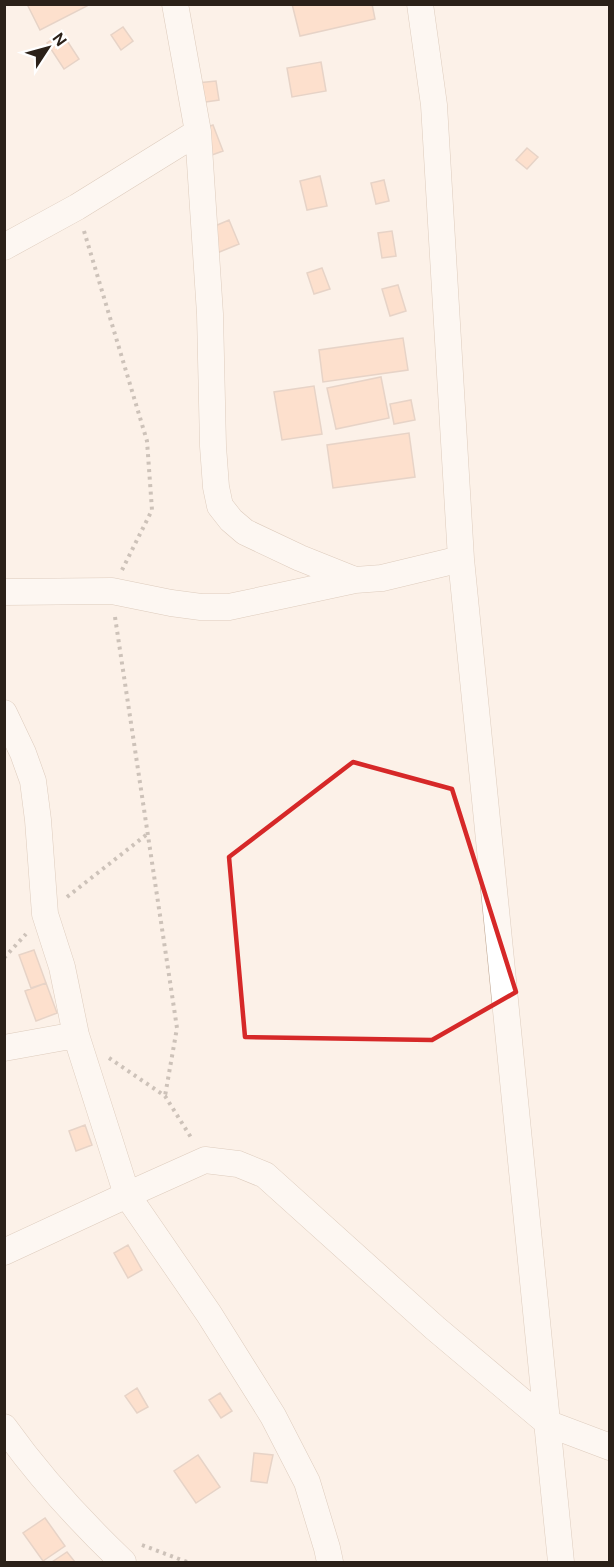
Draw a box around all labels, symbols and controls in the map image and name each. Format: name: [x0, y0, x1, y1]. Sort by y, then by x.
north arrow: [18, 18, 78, 78]
text: N: [48, 29, 72, 50]

